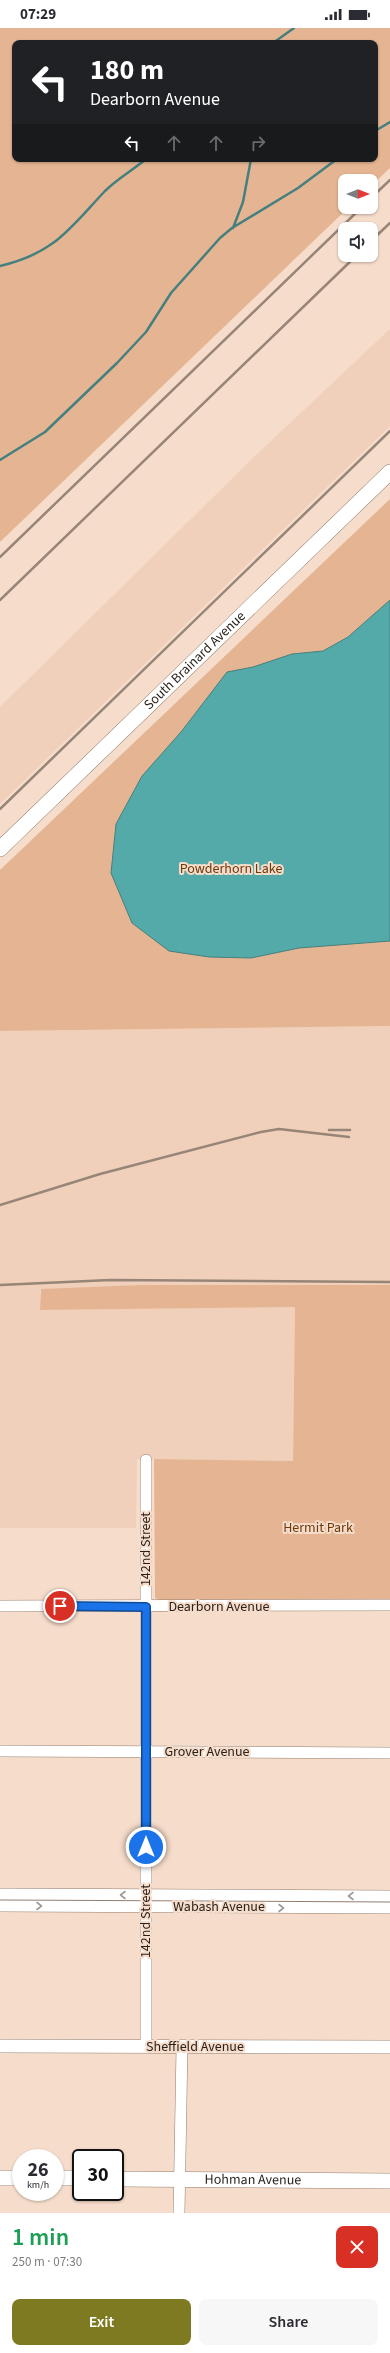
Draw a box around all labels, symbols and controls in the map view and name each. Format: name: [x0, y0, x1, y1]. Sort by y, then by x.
text: 07:29: [20, 4, 56, 25]
text: 180 m: [90, 50, 164, 90]
icon: left: [24, 56, 76, 108]
text: Dearborn Avenue: [90, 87, 220, 112]
icon: left: [121, 132, 143, 154]
icon: ahead: [163, 132, 185, 154]
icon: ahead: [205, 132, 227, 154]
icon: right: [247, 132, 269, 154]
north arrow: [338, 174, 378, 214]
map controls: [338, 174, 378, 262]
button: sound: [338, 222, 378, 262]
street label: South Brainard Avenue: [140, 607, 250, 715]
park label: Powderhorn Lake: [180, 859, 282, 879]
street label: 142nd Street: [136, 1512, 156, 1586]
park label: Hermit Park: [283, 1518, 353, 1538]
pin: [43, 1589, 77, 1623]
icon: arrive: [49, 1595, 71, 1617]
street label: Dearborn Avenue: [168, 1597, 270, 1617]
street label: Grover Avenue: [164, 1742, 250, 1762]
position arrow: [125, 1826, 167, 1868]
street label: 142nd Street: [136, 1884, 156, 1958]
one-way arrow: [120, 1891, 126, 1899]
one-way arrow: [348, 1892, 354, 1900]
street label: Wabash Avenue: [173, 1897, 265, 1917]
one-way arrow: [36, 1902, 42, 1910]
one-way arrow: [278, 1903, 284, 1912]
street label: Sheffield Avenue: [146, 2037, 244, 2057]
speed limit sign: 30: [72, 2149, 124, 2201]
text: 26: [27, 2156, 49, 2184]
street label: Hohman Avenue: [205, 2170, 301, 2190]
text: km/h: [27, 2178, 49, 2192]
text: 1 min: [12, 2220, 69, 2255]
button: close: [336, 2226, 378, 2268]
text: 250 m · 07:30: [12, 2253, 82, 2271]
button: Exit: [12, 2299, 191, 2345]
button: Share: [199, 2299, 378, 2345]

